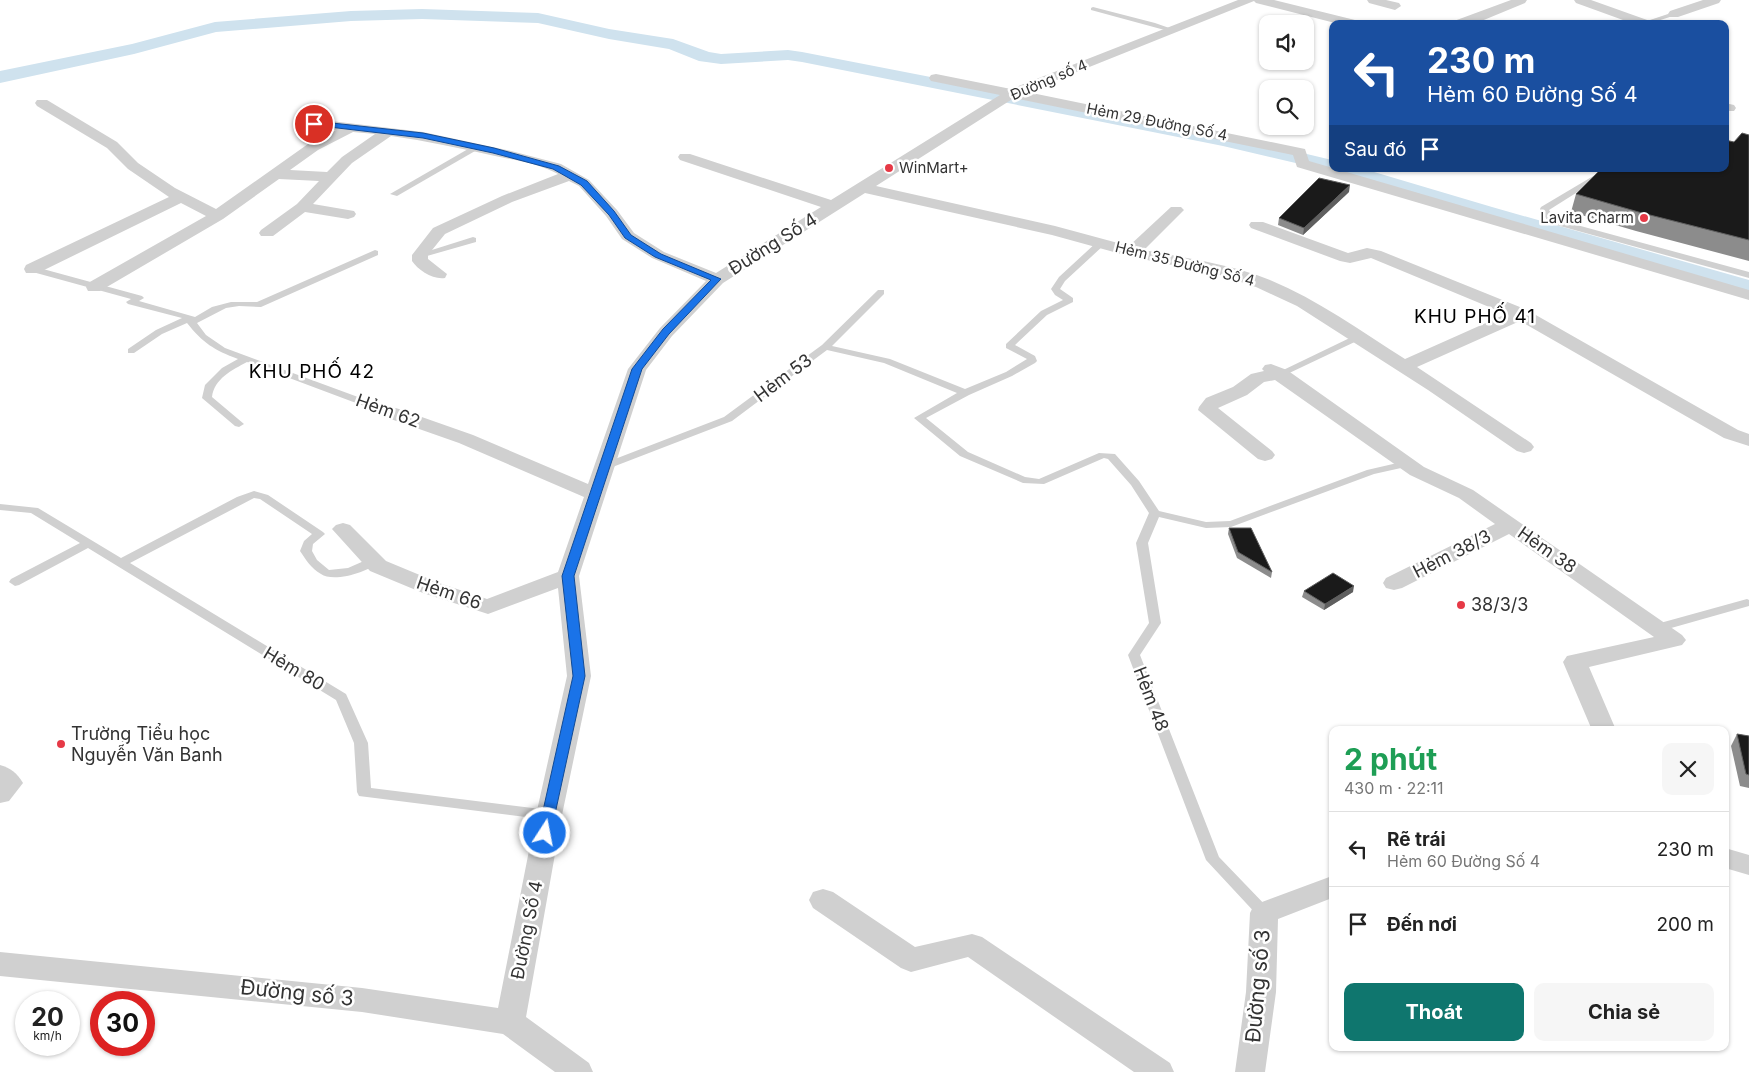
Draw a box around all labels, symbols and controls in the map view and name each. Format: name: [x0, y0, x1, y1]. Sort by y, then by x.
map controls: [1259, 15, 1314, 135]
button: sound: [1259, 15, 1314, 70]
text: 230 m: [1427, 39, 1535, 81]
icon: left: [1344, 40, 1409, 105]
street label: Đường số 4: [1008, 55, 1090, 104]
button: search: [1259, 80, 1314, 135]
text: Hẻm 60 Đường Số 4: [1427, 81, 1638, 107]
street label: Hẻm 29 Đường Số 4: [1085, 99, 1229, 145]
pin: [293, 103, 335, 145]
icon: arrive: [300, 110, 328, 138]
icon: arrive: [1416, 135, 1444, 163]
text: Sau đó: [1344, 138, 1406, 161]
place label: WinMart+: [899, 158, 969, 177]
marker: WinMart+: [883, 162, 895, 174]
street label: Đường Số 4: [725, 208, 821, 279]
place label: Lavita Charm: [1540, 208, 1634, 227]
marker: Lavita Charm: [1638, 212, 1650, 224]
street label: Hẻm 35 Đường Số 4: [1113, 237, 1257, 290]
district label: KHU PHỐ 41: [1414, 302, 1536, 328]
street label: Hẻm 53: [750, 349, 816, 406]
district label: KHU PHỐ 42: [249, 357, 375, 383]
street label: Hẻm 62: [353, 389, 423, 432]
street label: Hẻm 38: [1514, 522, 1581, 577]
street label: Hẻm 38/3: [1409, 525, 1494, 582]
street label: Hẻm 66: [414, 572, 484, 613]
place label: 38/3/3: [1471, 594, 1528, 615]
marker: 38/3/3: [1455, 599, 1467, 611]
street label: Hẻm 80: [260, 642, 328, 695]
street label: Hẻm 48: [1130, 664, 1173, 734]
place label: Trường Tiểu học Nguyễn Văn Banh: [71, 723, 223, 765]
marker: Trường Tiểu học Nguyễn Văn Banh: [55, 738, 67, 750]
text: 2 phút: [1344, 741, 1437, 777]
button: close: [1662, 743, 1714, 795]
text: 430 m · 22:11: [1344, 778, 1444, 798]
position arrow: [518, 806, 570, 858]
text: Rẽ trái: [1387, 828, 1446, 851]
icon: left: [1344, 835, 1372, 863]
text: 230 m: [1657, 838, 1714, 861]
text: Hẻm 60 Đường Số 4: [1387, 851, 1540, 871]
street label: Đường Số 4: [507, 879, 546, 981]
icon: arrive: [1344, 910, 1372, 938]
text: Đến nơi: [1387, 913, 1457, 936]
text: 200 m: [1656, 913, 1714, 936]
street label: Đường số 3: [1240, 928, 1275, 1044]
street label: Đường số 3: [239, 974, 355, 1011]
button: Thoát: [1344, 983, 1524, 1041]
button: Chia sẻ: [1534, 983, 1714, 1041]
speed limit sign: 30: [90, 991, 155, 1056]
text: 20: [31, 1002, 64, 1032]
text: km/h: [33, 1028, 62, 1043]

